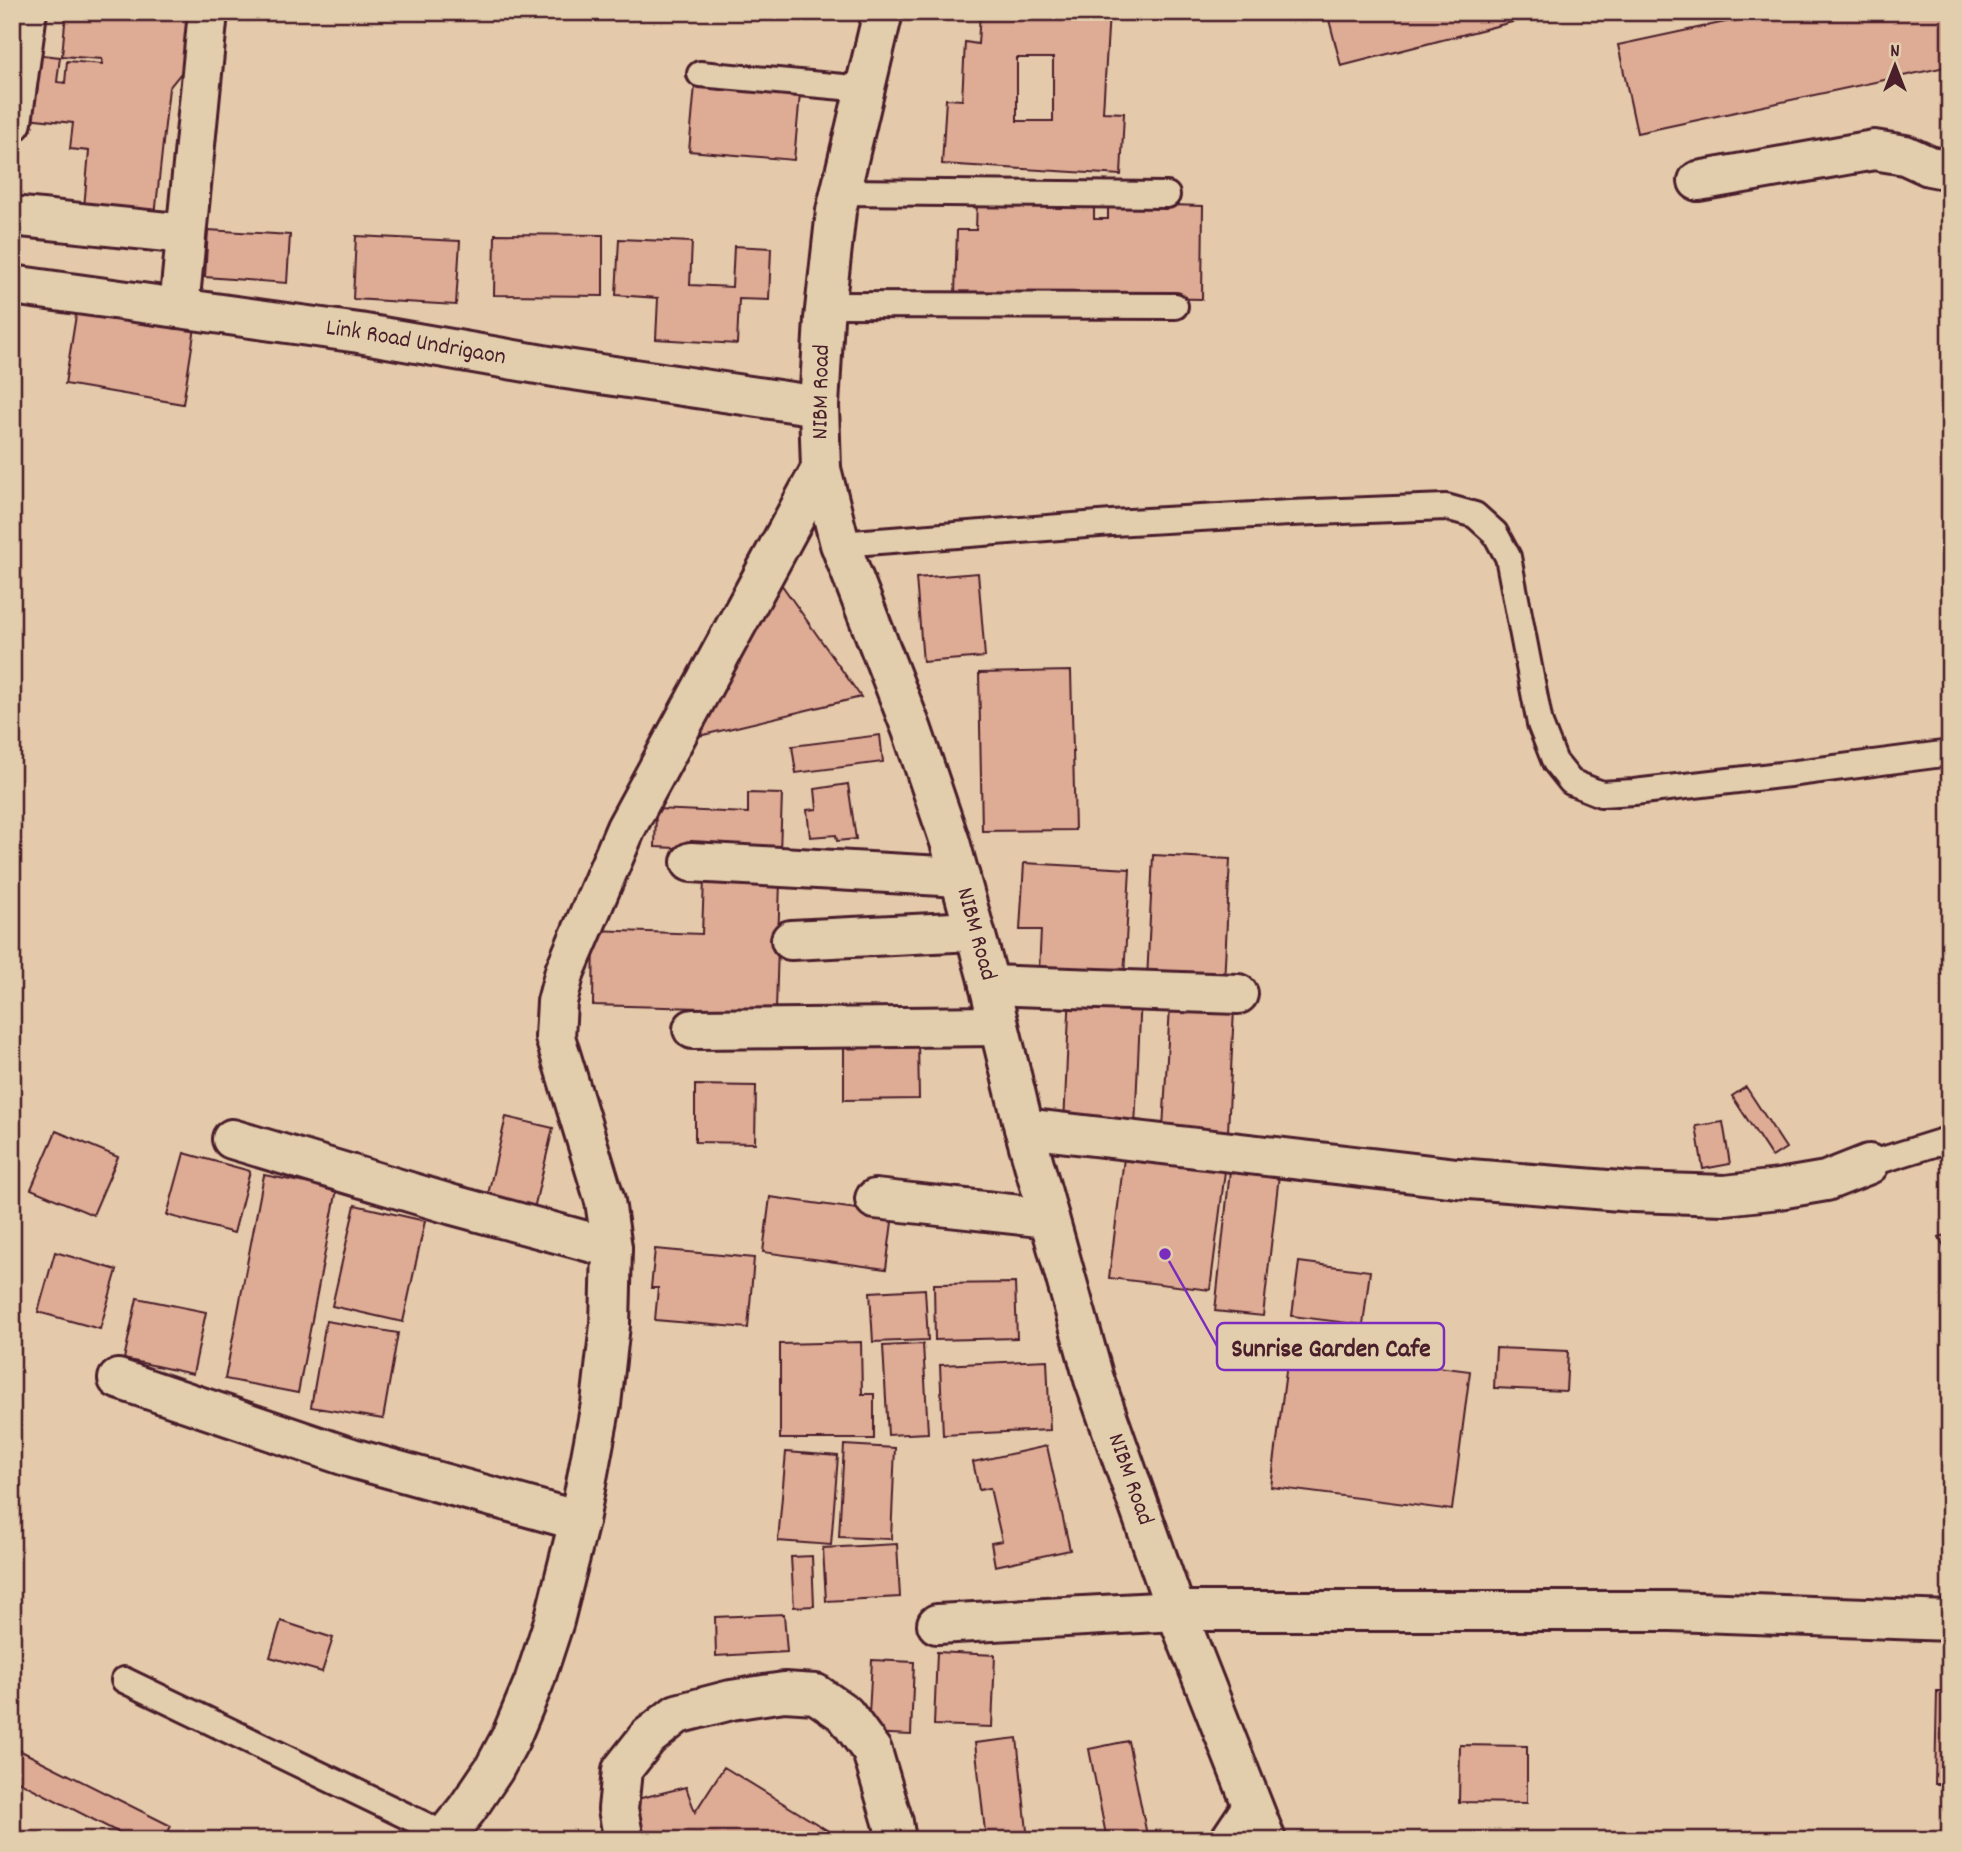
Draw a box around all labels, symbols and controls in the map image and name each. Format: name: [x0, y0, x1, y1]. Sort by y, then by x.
north arrow: [1860, 32, 1930, 102]
text: N: [1890, 39, 1900, 66]
street label: Link Road Undrigaon: [324, 312, 508, 375]
street label: NIBM Road: [804, 344, 840, 440]
street label: NIBM Road: [946, 884, 1005, 985]
callout: Sunrise Garden Cafe: [1217, 1323, 1444, 1370]
text: Sunrise Garden Cafe: [1231, 1332, 1431, 1369]
street label: NIBM Road: [1098, 1429, 1161, 1530]

